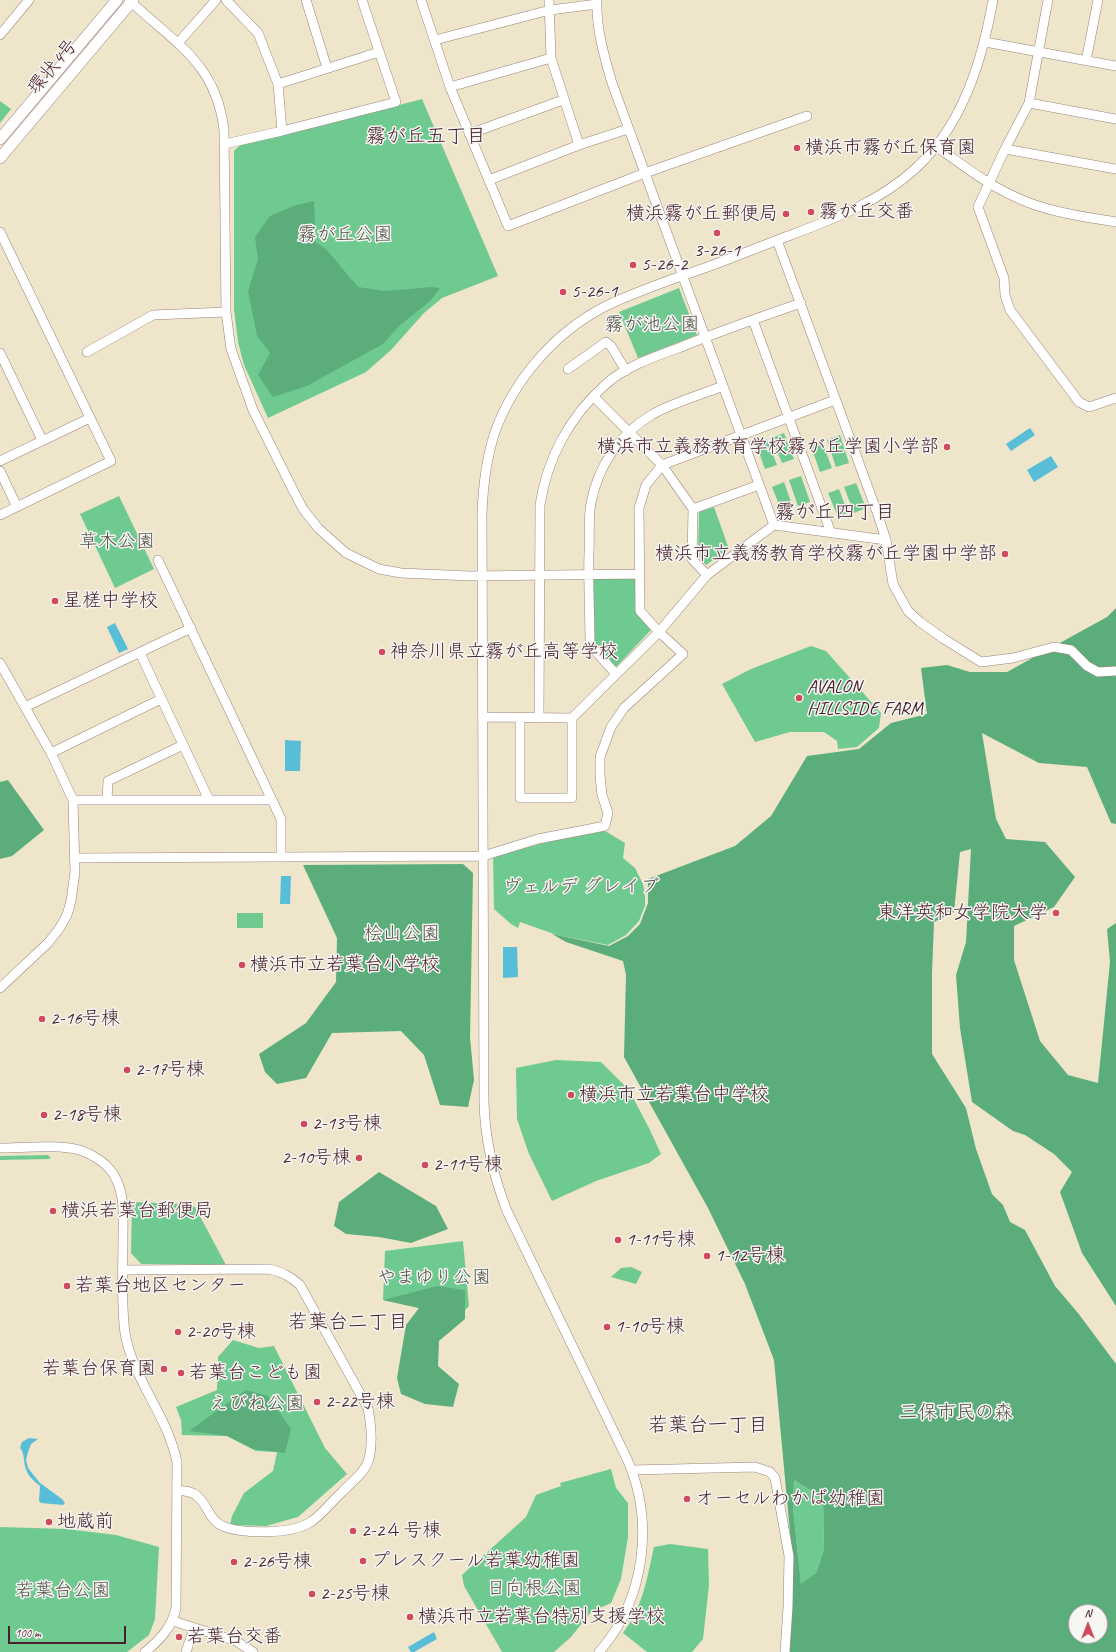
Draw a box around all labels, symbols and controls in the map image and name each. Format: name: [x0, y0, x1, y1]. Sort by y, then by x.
street label: 環状4号: [23, 35, 83, 99]
district label: 霧が丘五丁目: [366, 125, 486, 149]
place label: 横浜市霧が丘保育園: [805, 137, 976, 159]
marker: 横浜市霧が丘保育園: [792, 143, 802, 153]
place label: 霧が丘交番: [819, 201, 914, 223]
place label: 横浜霧が丘郵便局: [626, 203, 778, 225]
marker: 霧が丘交番: [806, 207, 816, 217]
marker: 横浜霧が丘郵便局: [781, 209, 791, 219]
park label: 霧が丘公園: [298, 224, 392, 246]
marker: 3-26-1: [712, 228, 722, 238]
place label: 3-26-1: [694, 240, 740, 262]
place label: 5-26-2: [641, 254, 688, 276]
marker: 5-26-2: [628, 260, 638, 270]
place label: 5-26-1: [571, 281, 618, 303]
marker: 5-26-1: [558, 287, 568, 297]
park label: 霧が池公園: [605, 314, 699, 336]
place label: 横浜市立義務教育学校霧が丘学園小学部: [597, 436, 939, 458]
marker: 横浜市立義務教育学校霧が丘学園小学部: [942, 442, 952, 452]
district label: 霧が丘四丁目: [775, 501, 895, 525]
park label: 草木公園: [79, 531, 155, 553]
place label: 横浜市立義務教育学校霧が丘学園中学部: [655, 543, 997, 565]
marker: 横浜市立義務教育学校霧が丘学園中学部: [1000, 549, 1010, 559]
place label: 星槎中学校: [63, 590, 158, 612]
marker: 星槎中学校: [50, 596, 60, 606]
place label: 神奈川県立霧が丘高等学校: [390, 641, 618, 663]
marker: 神奈川県立霧が丘高等学校: [377, 647, 387, 657]
place label: AVALON HILLSIDE FARM: [807, 676, 923, 720]
marker: AVALON HILLSIDE FARM: [794, 693, 804, 703]
park label: ヴェルデ グレイブ: [503, 876, 659, 898]
place label: 東洋英和女学院大学: [877, 902, 1048, 924]
marker: 東洋英和女学院大学: [1051, 908, 1061, 918]
park label: 桧山公園: [364, 923, 440, 945]
place label: 横浜市立若葉台小学校: [250, 954, 440, 976]
marker: 横浜市立若葉台小学校: [237, 960, 247, 970]
place label: 2-16号棟: [50, 1008, 120, 1030]
marker: 2-16号棟: [37, 1014, 47, 1024]
place label: 2-17号棟: [135, 1059, 205, 1081]
marker: 2-17号棟: [122, 1065, 132, 1075]
place label: 横浜市立若葉台中学校: [579, 1084, 769, 1106]
marker: 横浜市立若葉台中学校: [566, 1090, 576, 1100]
place label: 2-18号棟: [52, 1104, 122, 1126]
marker: 2-18号棟: [39, 1110, 49, 1120]
place label: 2-13号棟: [312, 1113, 382, 1135]
marker: 2-13号棟: [299, 1119, 309, 1129]
place label: 2-10号棟: [281, 1147, 351, 1169]
marker: 2-10号棟: [354, 1153, 364, 1163]
place label: 2-11号棟: [433, 1154, 503, 1176]
marker: 2-11号棟: [420, 1160, 430, 1170]
place label: 横浜若葉台郵便局: [61, 1200, 213, 1222]
marker: 横浜若葉台郵便局: [48, 1206, 58, 1216]
place label: 1-11号棟: [626, 1229, 696, 1251]
marker: 1-11号棟: [613, 1235, 623, 1245]
place label: 1-12号棟: [715, 1245, 785, 1267]
marker: 1-12号棟: [702, 1251, 712, 1261]
park label: やまゆり公園: [377, 1267, 491, 1289]
place label: 若葉台地区センター: [75, 1275, 246, 1297]
marker: 若葉台地区センター: [62, 1281, 72, 1291]
district label: 若葉台二丁目: [288, 1311, 408, 1335]
place label: 1-10号棟: [615, 1316, 685, 1338]
place label: 2-20号棟: [186, 1321, 256, 1343]
marker: 1-10号棟: [602, 1322, 612, 1332]
marker: 2-20号棟: [173, 1327, 183, 1337]
place label: 若葉台保育園: [42, 1358, 156, 1380]
place label: 若葉台こども園: [189, 1362, 322, 1384]
marker: 若葉台保育園: [159, 1364, 169, 1374]
marker: 若葉台こども園: [176, 1368, 186, 1378]
place label: 2-22号棟: [325, 1391, 395, 1413]
park label: えびね公園: [210, 1393, 304, 1415]
marker: 2-22号棟: [312, 1397, 322, 1407]
park label: 三保市民の森: [899, 1402, 1013, 1424]
district label: 若葉台一丁目: [648, 1414, 768, 1438]
place label: オーセルわかば幼稚園: [695, 1488, 885, 1510]
marker: オーセルわかば幼稚園: [682, 1494, 692, 1504]
place label: 地蔵前: [57, 1511, 114, 1533]
marker: 地蔵前: [44, 1517, 54, 1527]
place label: 2-2４号棟: [361, 1520, 441, 1542]
marker: 2-2４号棟: [348, 1526, 358, 1536]
place label: プレスクール若葉幼稚園: [371, 1550, 580, 1572]
place label: 2-26号棟: [242, 1551, 312, 1573]
marker: プレスクール若葉幼稚園: [358, 1556, 368, 1566]
marker: 2-26号棟: [229, 1557, 239, 1567]
park label: 日向根公園: [487, 1578, 581, 1600]
park label: 若葉台公園: [16, 1580, 110, 1602]
place label: 2-25号棟: [320, 1583, 390, 1605]
marker: 2-25号棟: [307, 1589, 317, 1599]
north arrow: [1068, 1604, 1108, 1644]
place label: 横浜市立若葉台特別支援学校: [418, 1606, 665, 1628]
text: N: [1085, 1606, 1091, 1620]
marker: 横浜市立若葉台特別支援学校: [405, 1612, 415, 1622]
scale bar: [10, 1618, 128, 1644]
text: 100 m: [15, 1625, 41, 1641]
place label: 若葉台交番: [187, 1626, 282, 1648]
marker: 若葉台交番: [174, 1632, 184, 1642]

